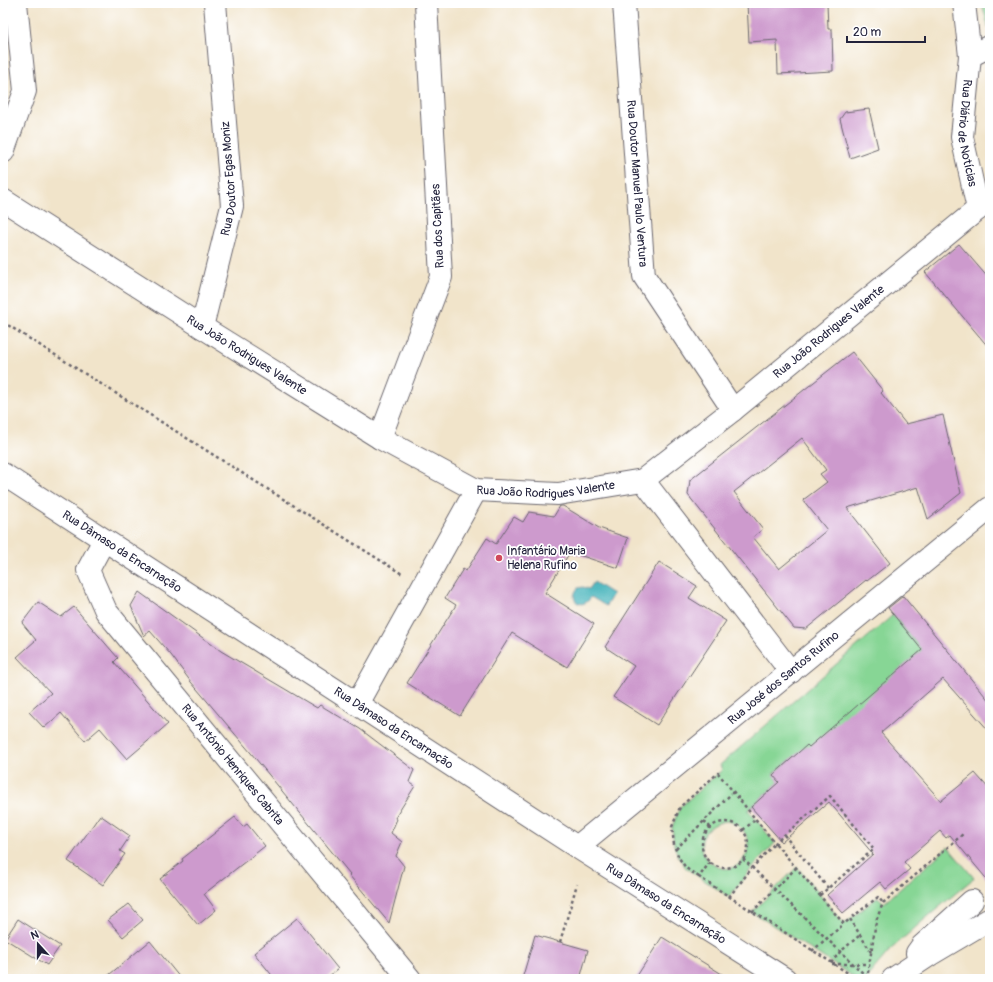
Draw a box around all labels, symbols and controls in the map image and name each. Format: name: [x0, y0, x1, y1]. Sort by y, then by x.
scale bar: [847, 18, 925, 44]
text: 20 m: [853, 25, 882, 40]
street label: Rua Diário de Notícias: [955, 79, 980, 189]
street label: Rua Doutor Manuel Paulo Ventura: [624, 100, 651, 268]
street label: Rua Doutor Egas Moniz: [217, 121, 240, 237]
street label: Rua dos Capitães: [428, 183, 448, 268]
street label: Rua João Rodrigues Valente: [770, 282, 887, 381]
street label: Rua João Rodrigues Valente: [184, 312, 310, 398]
street label: Rua João Rodrigues Valente: [476, 477, 616, 502]
street label: Rua Dâmaso da Encarnação: [60, 507, 185, 596]
place label: Infantário Maria Helena Rufino: [507, 544, 586, 573]
marker: Infantário Maria Helena Rufino: [494, 553, 504, 563]
street label: Rua José dos Santos Rufino: [725, 627, 843, 728]
street label: Rua Dâmaso da Encarnação: [331, 684, 457, 772]
street label: Rua António Henriques Cabrita: [179, 701, 287, 828]
street label: Rua Dâmaso da Encarnação: [603, 860, 729, 947]
north arrow: [18, 924, 58, 964]
text: N: [29, 928, 41, 943]

